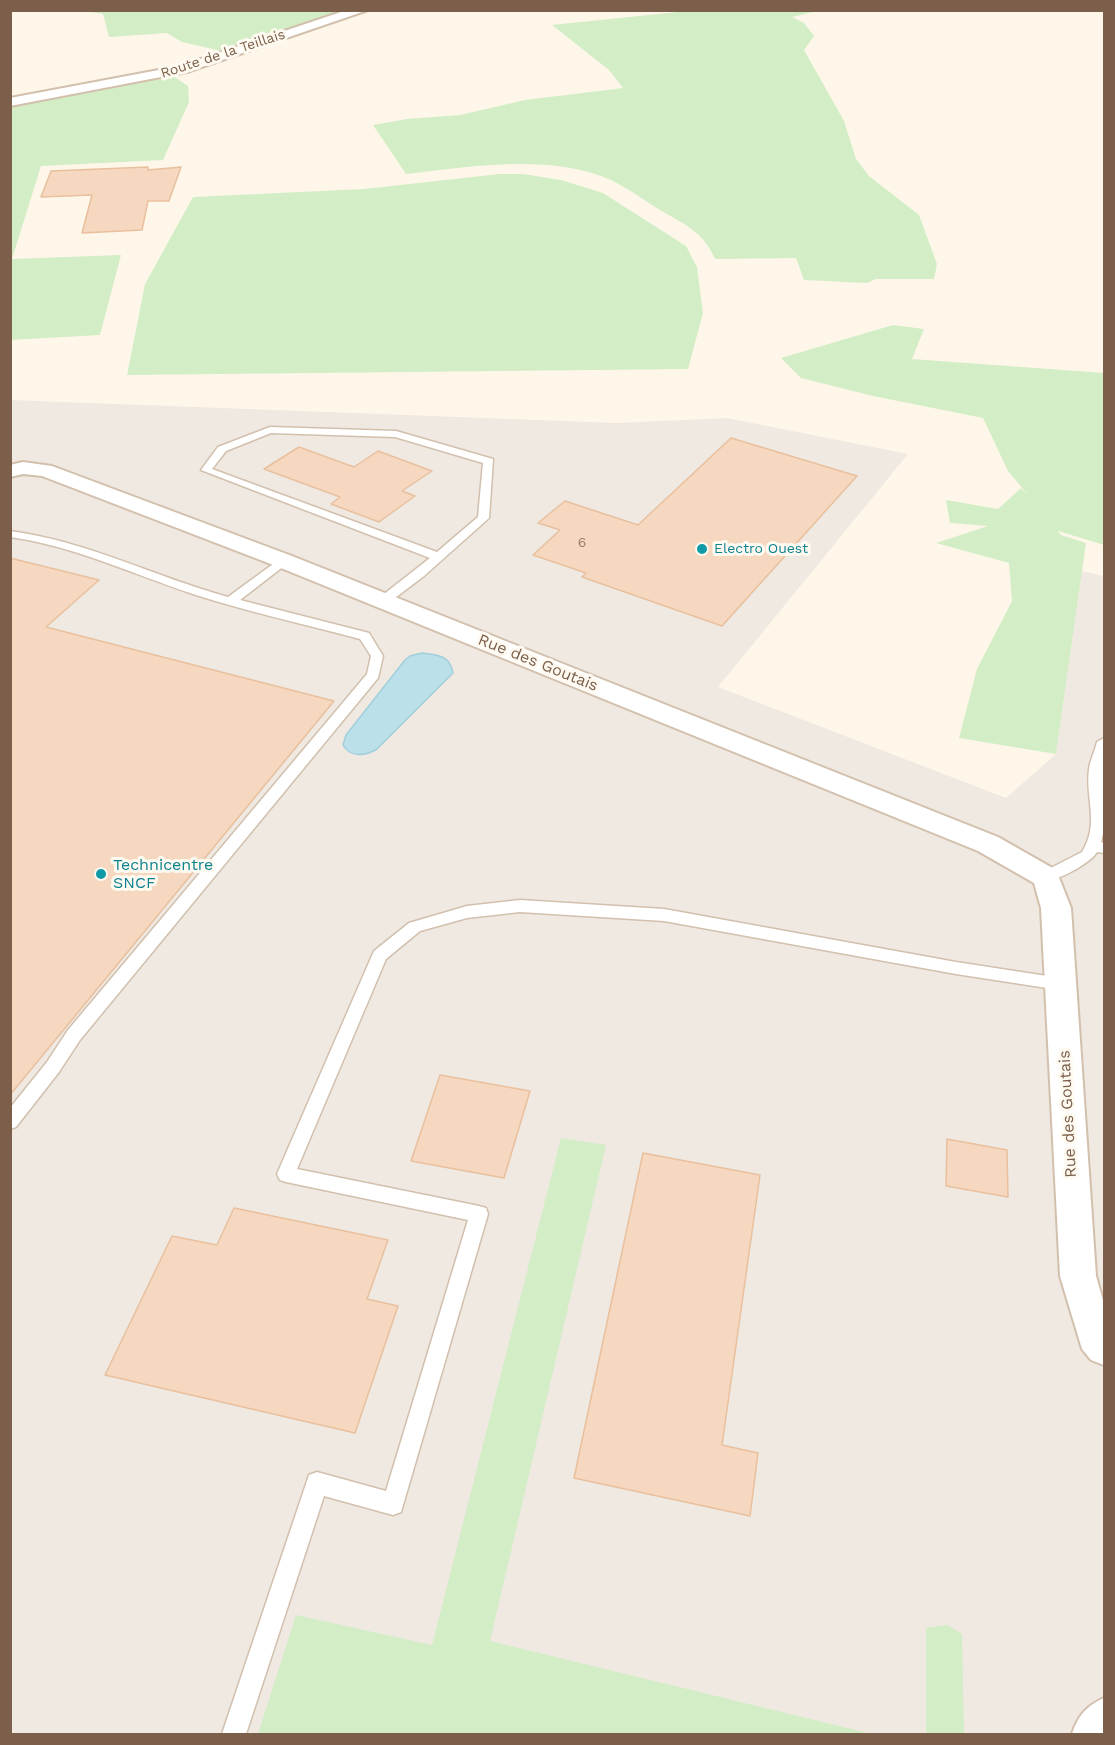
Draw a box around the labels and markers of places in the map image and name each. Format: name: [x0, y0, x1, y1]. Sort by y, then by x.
place label: Electro Ouest: [714, 541, 808, 557]
marker: Electro Ouest: [695, 542, 709, 556]
place label: Technicentre SNCF: [113, 855, 213, 893]
marker: Technicentre SNCF: [94, 867, 108, 881]

